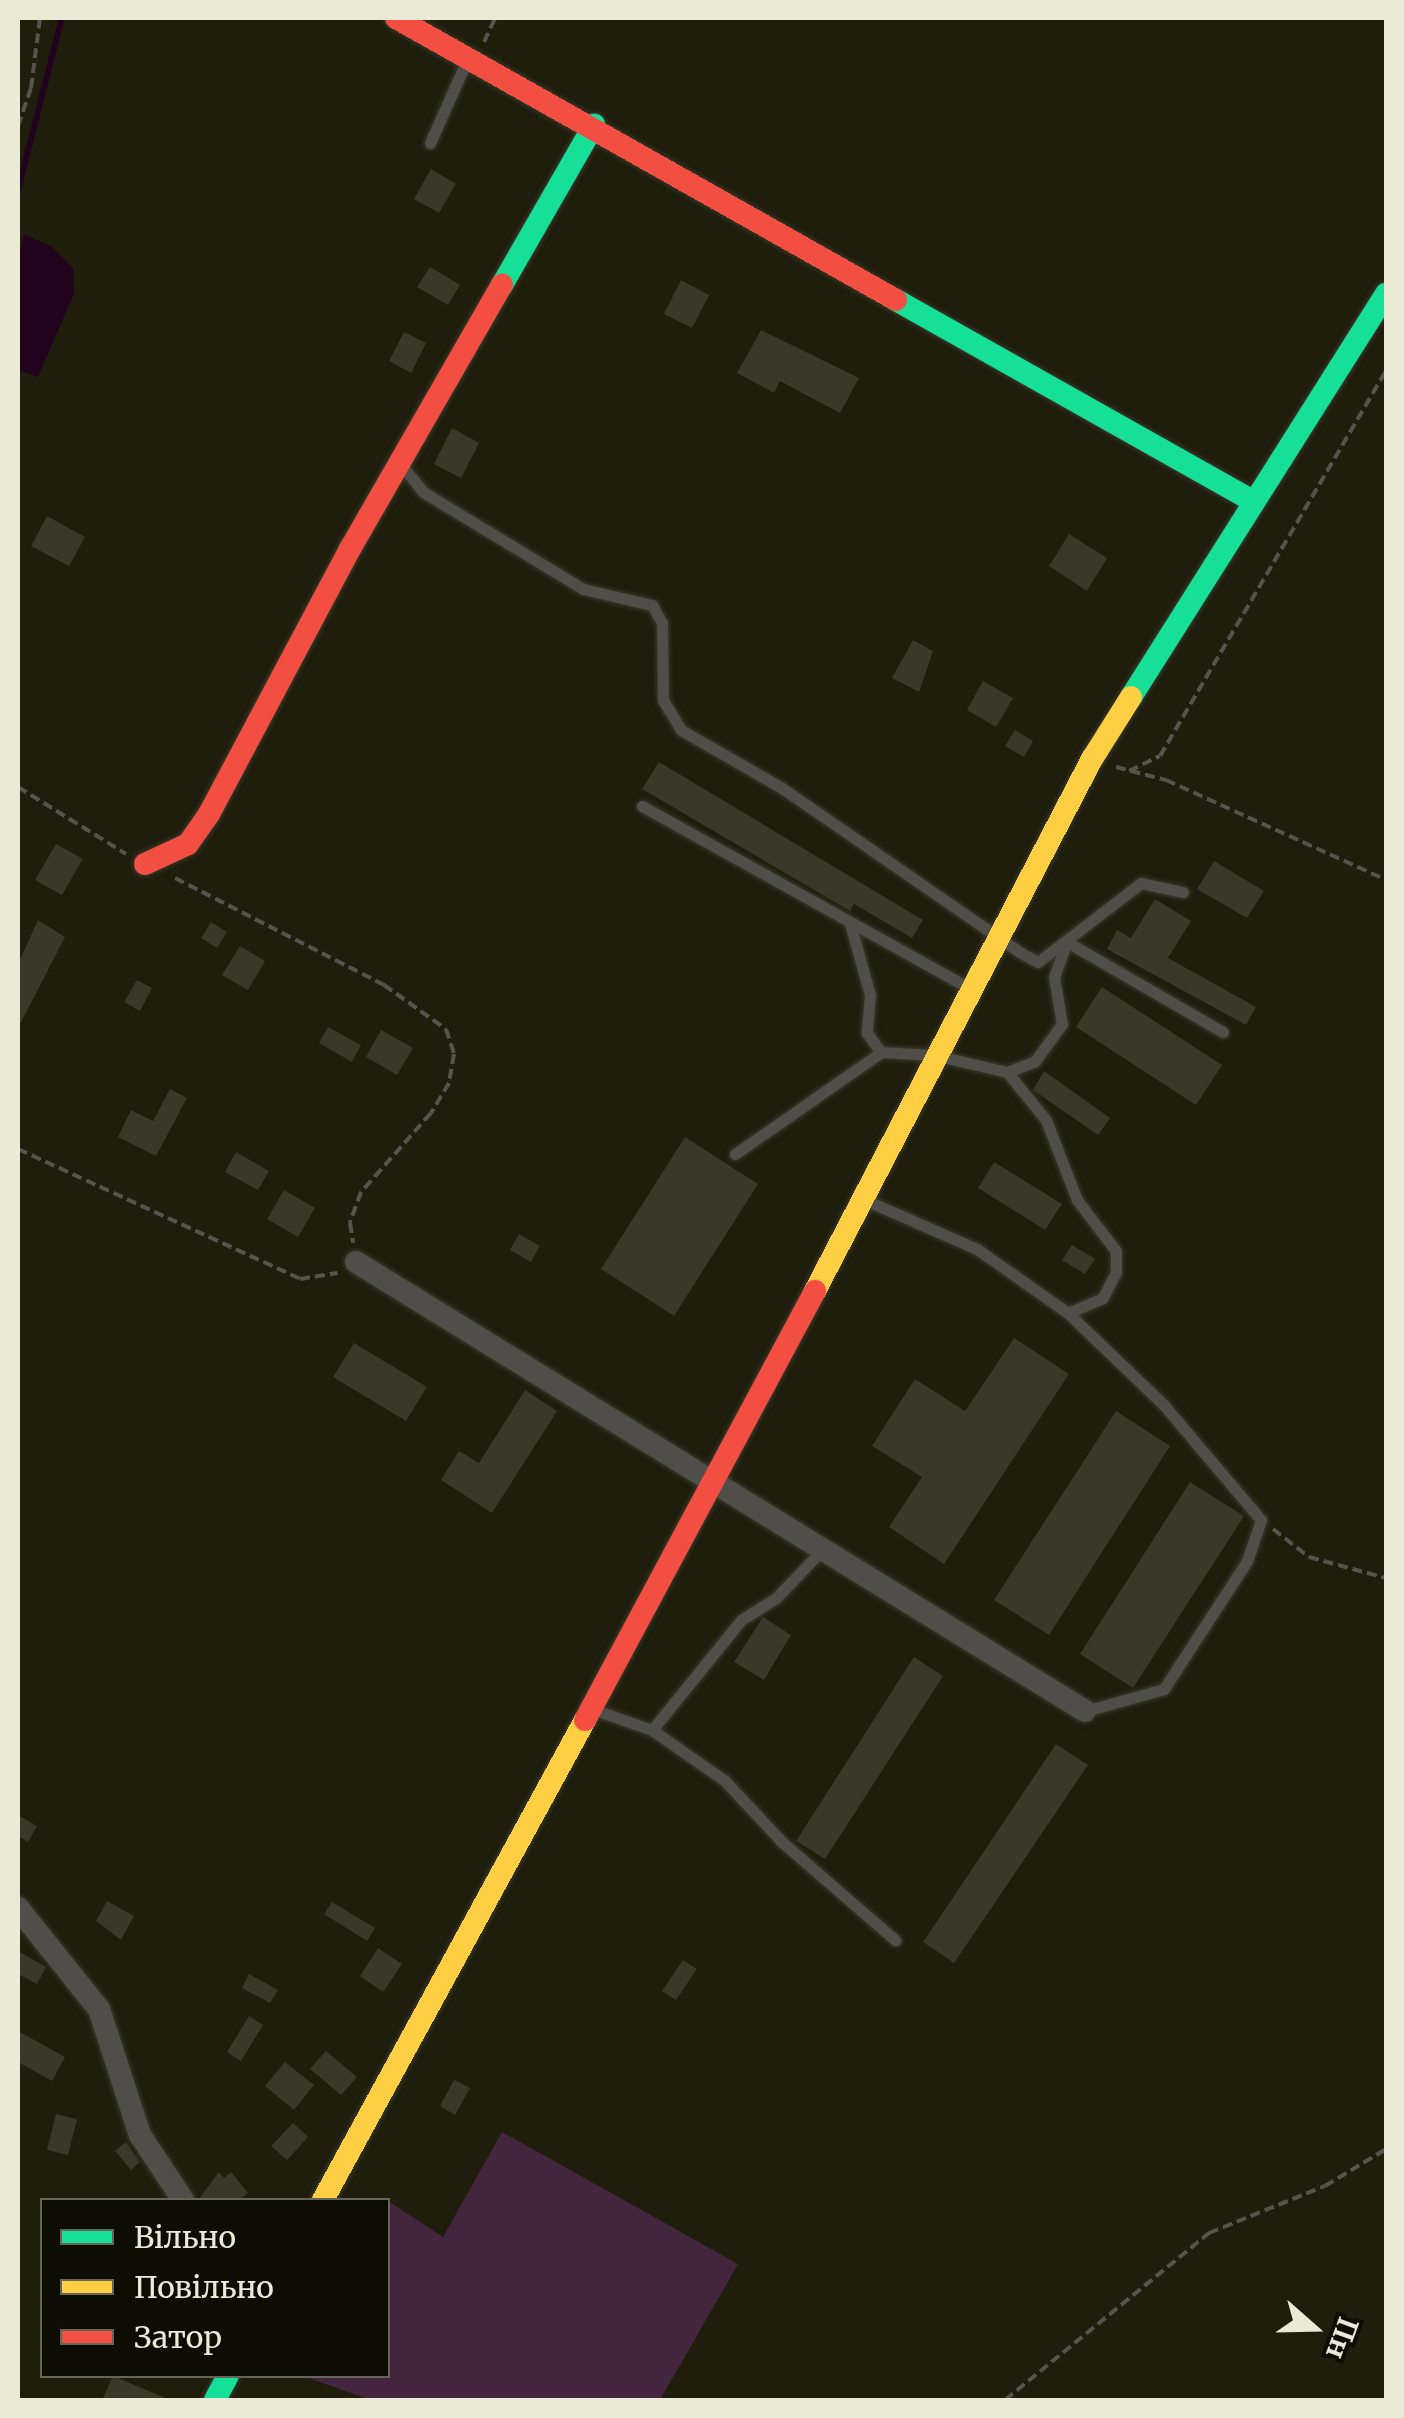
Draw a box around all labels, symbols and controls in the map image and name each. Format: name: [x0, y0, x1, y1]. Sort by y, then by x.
legend: [40, 2198, 390, 2378]
text: Вільно: [134, 2218, 236, 2256]
text: Повільно: [134, 2268, 274, 2306]
north arrow: [1264, 2278, 1364, 2378]
text: Пн: [1318, 2312, 1366, 2364]
text: Затор: [134, 2318, 222, 2356]

